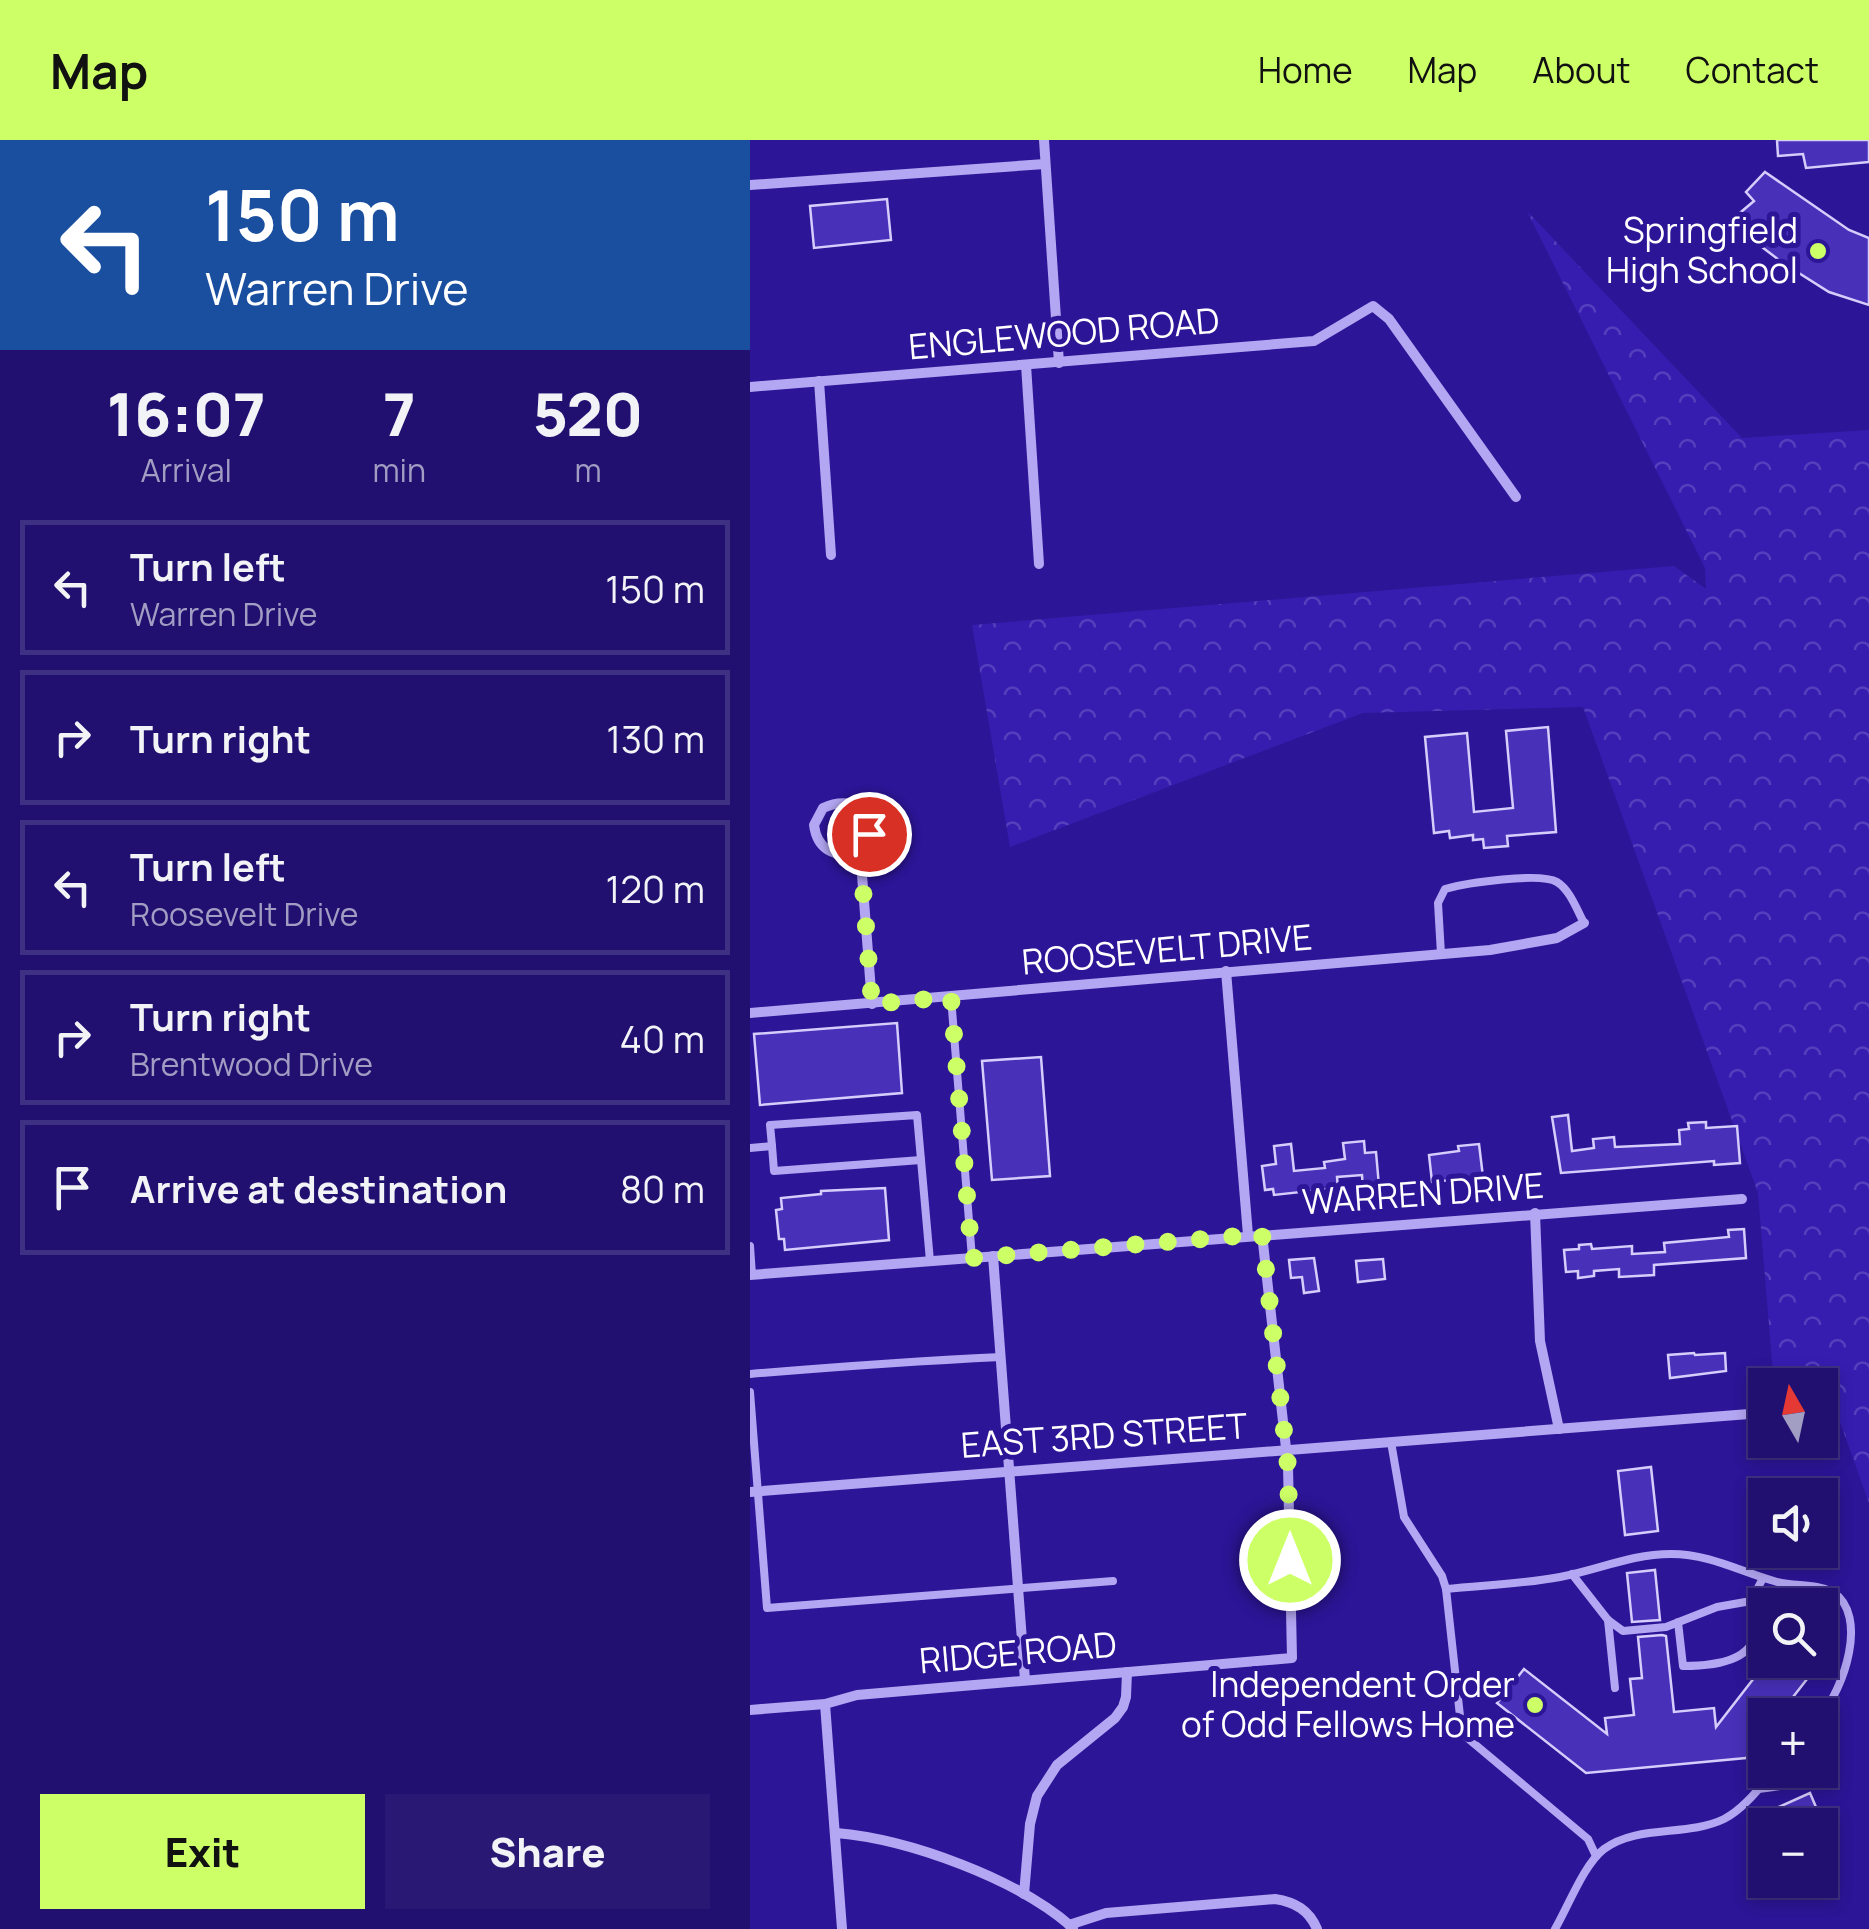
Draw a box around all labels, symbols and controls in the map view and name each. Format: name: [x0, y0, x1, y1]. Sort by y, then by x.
text: Map: [50, 38, 148, 103]
text: Home: [1258, 46, 1353, 94]
text: Map: [1408, 46, 1477, 94]
text: About: [1532, 46, 1631, 94]
text: Contact: [1686, 46, 1819, 94]
text: 150 m: [205, 166, 400, 262]
icon: left: [40, 180, 170, 310]
place label: Springfield High School: [1606, 206, 1798, 294]
marker: Springfield High School: [1807, 240, 1829, 262]
text: Warren Drive: [205, 257, 469, 319]
street label: ENGLEWOOD ROAD: [906, 296, 1221, 371]
text: 16:07: [107, 372, 266, 454]
text: 7: [383, 372, 416, 454]
text: 520: [533, 372, 643, 454]
text: Arrival: [141, 448, 232, 492]
text: min: [372, 448, 426, 492]
text: m: [574, 448, 602, 492]
text: Turn left: [130, 540, 286, 592]
icon: left: [45, 560, 100, 615]
text: 150 m: [605, 562, 705, 614]
text: Warren Drive: [130, 592, 317, 636]
icon: right: [45, 710, 100, 765]
text: Turn right: [130, 712, 311, 764]
text: 130 m: [606, 712, 705, 764]
pin: [827, 792, 912, 877]
icon: arrive: [842, 807, 897, 862]
text: Turn left: [130, 840, 286, 892]
icon: left: [45, 860, 100, 915]
text: 120 m: [606, 862, 705, 914]
text: Roosevelt Drive: [130, 892, 359, 936]
street label: ROOSEVELT DRIVE: [1020, 912, 1314, 986]
text: Turn right: [130, 990, 311, 1042]
icon: right: [45, 1010, 100, 1065]
text: 40 m: [620, 1012, 705, 1064]
text: Brentwood Drive: [130, 1042, 373, 1086]
icon: arrive: [45, 1160, 100, 1215]
street label: WARREN DRIVE: [1300, 1161, 1545, 1225]
text: Arrive at destination: [130, 1162, 507, 1214]
text: 80 m: [620, 1162, 705, 1214]
north arrow: [1748, 1368, 1838, 1458]
map controls: [1748, 1368, 1838, 1898]
street label: EAST 3RD STREET: [959, 1401, 1249, 1469]
button: sound: [1748, 1478, 1838, 1568]
position arrow: [1238, 1508, 1342, 1612]
button: search: [1748, 1588, 1838, 1678]
street label: RIDGE ROAD: [917, 1619, 1118, 1685]
place label: Independent Order of Odd Fellows Home: [1181, 1660, 1515, 1748]
marker: Independent Order of Odd Fellows Home: [1524, 1694, 1546, 1716]
button: +: [1748, 1698, 1838, 1788]
button: Exit: [40, 1794, 365, 1909]
button: Share: [385, 1794, 710, 1909]
button: −: [1748, 1808, 1838, 1898]

